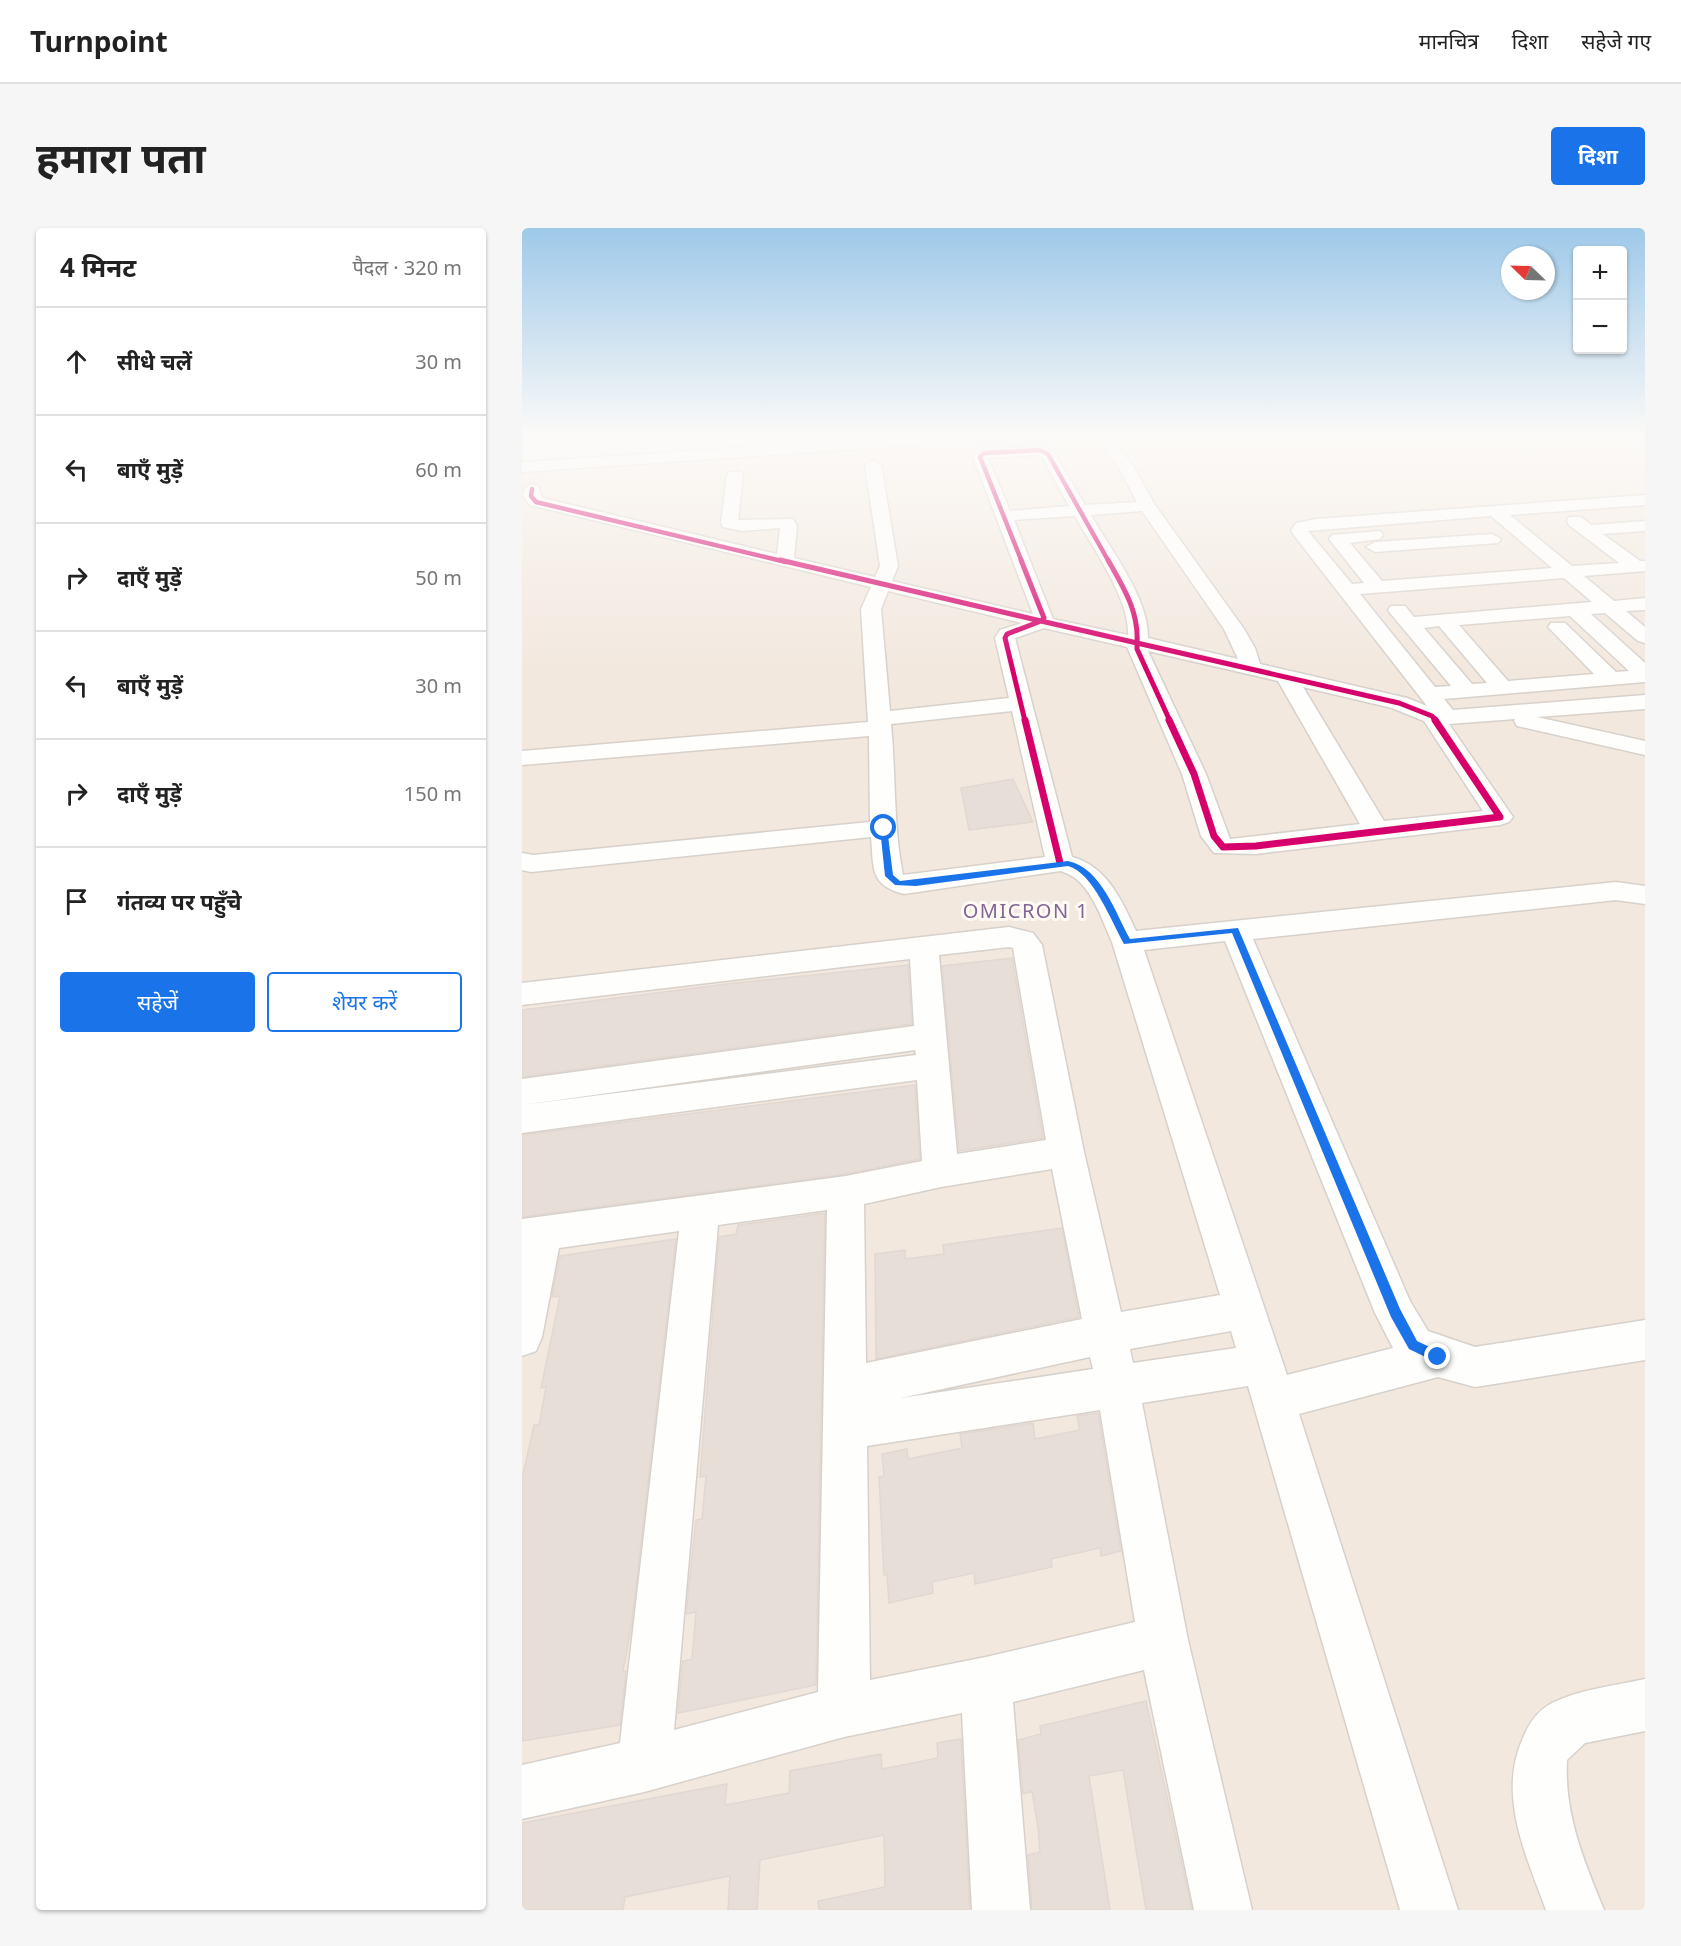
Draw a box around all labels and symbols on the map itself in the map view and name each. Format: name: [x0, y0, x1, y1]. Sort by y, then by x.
north arrow: [1501, 246, 1555, 300]
route start: [870, 814, 896, 840]
district label: OMICRON 1: [963, 897, 1089, 924]
route end: [1424, 1343, 1450, 1369]

